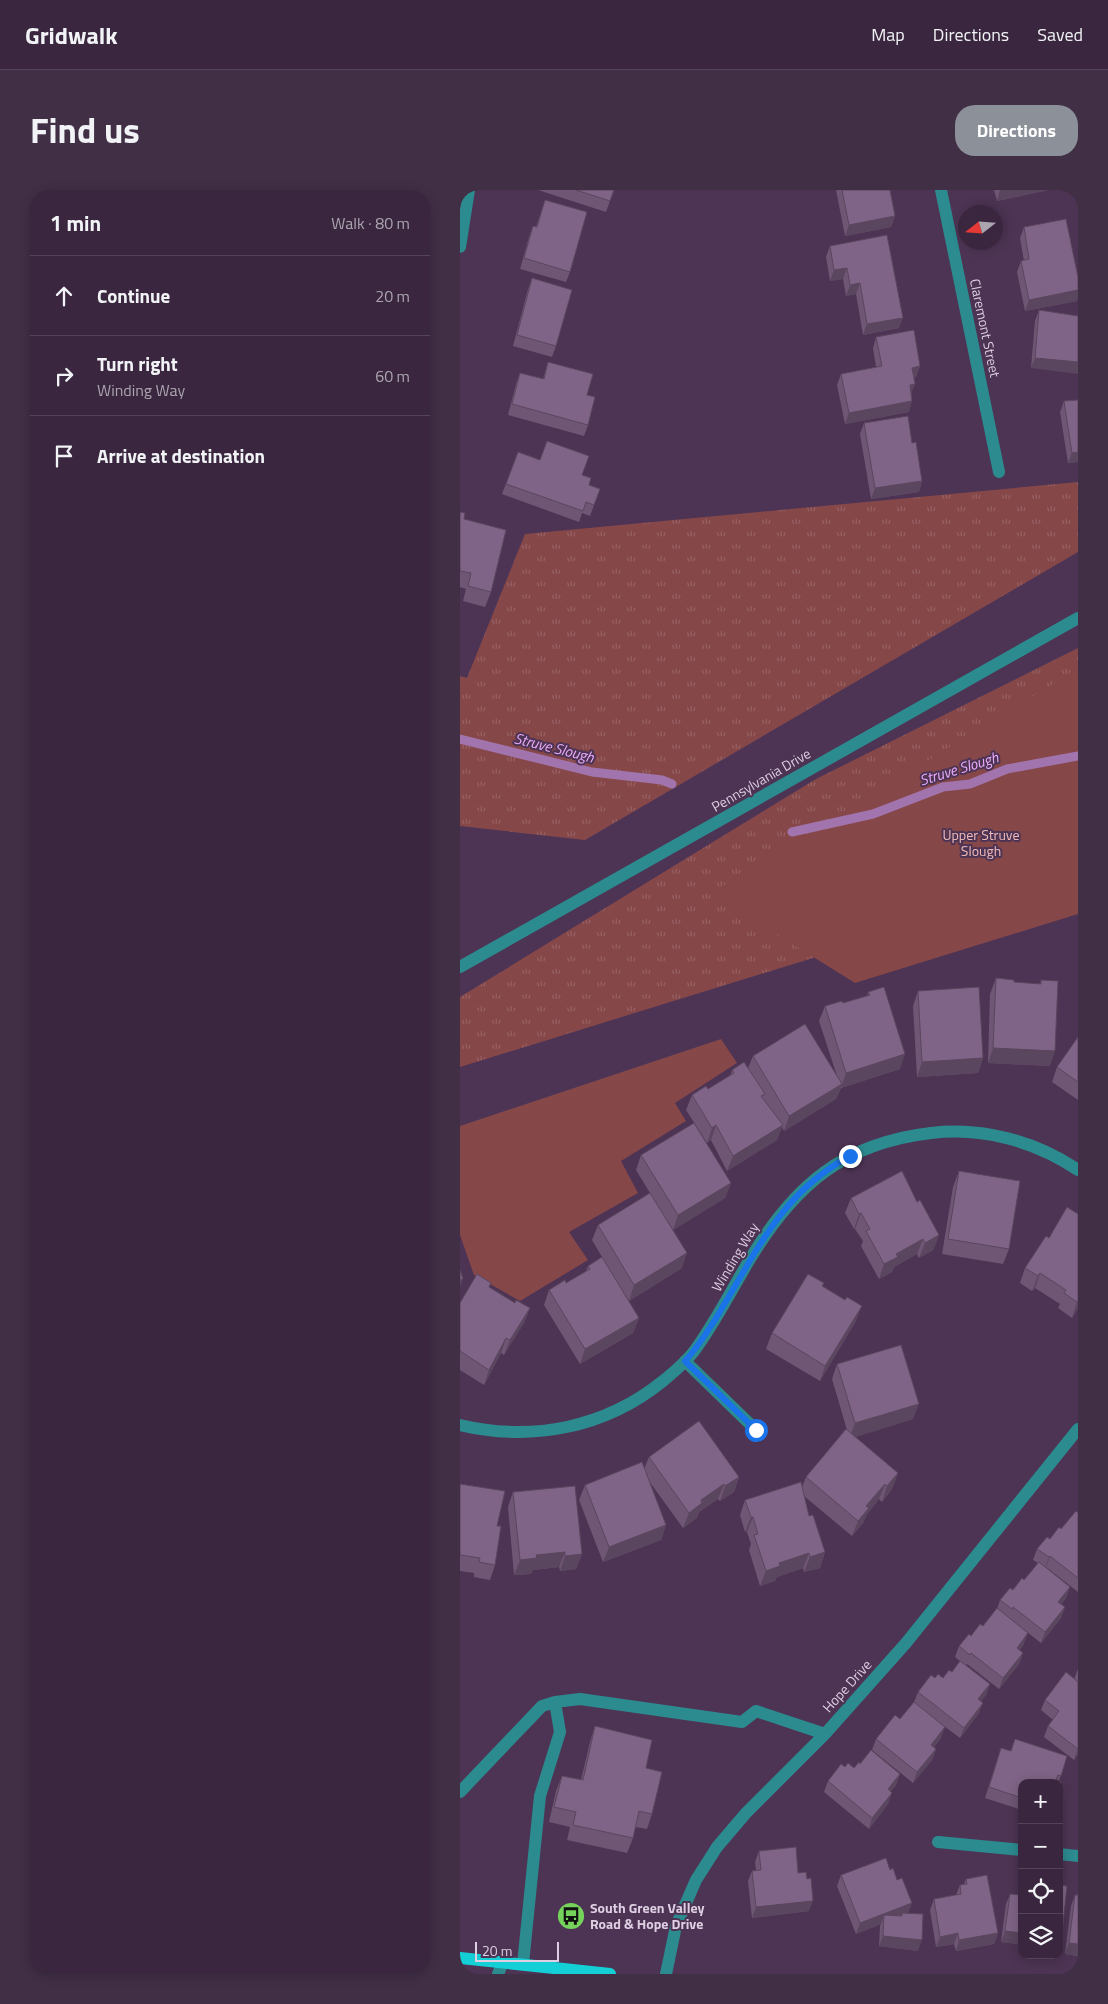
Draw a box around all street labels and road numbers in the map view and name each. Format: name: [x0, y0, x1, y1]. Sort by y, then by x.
street label: Claremont Street: [965, 277, 1006, 379]
street label: Pennsylvania Drive: [707, 743, 814, 817]
street label: Winding Way: [706, 1218, 764, 1295]
street label: Hope Drive: [817, 1655, 876, 1717]

